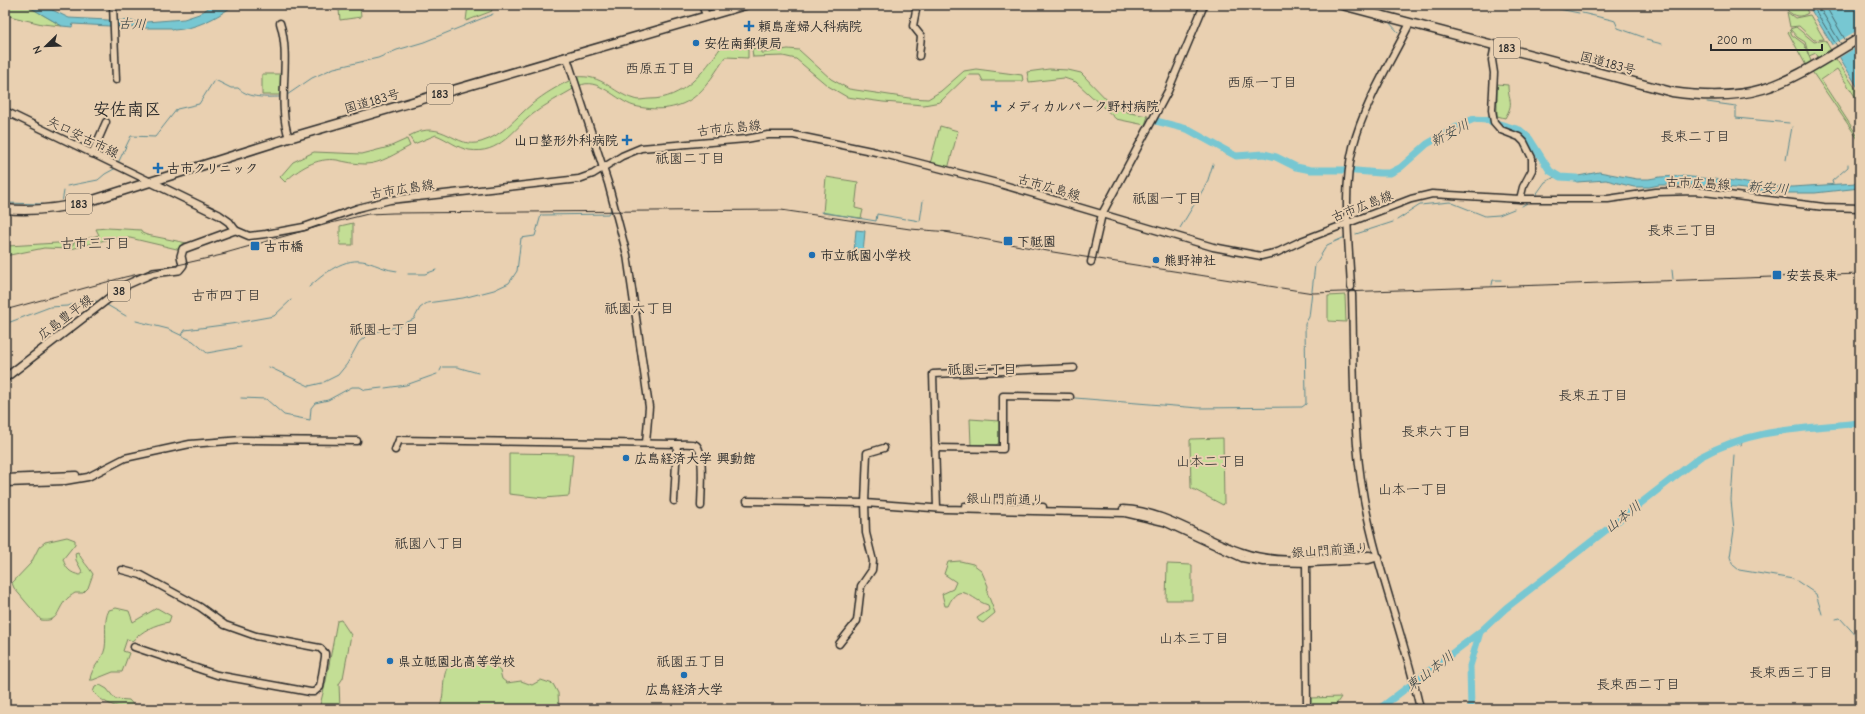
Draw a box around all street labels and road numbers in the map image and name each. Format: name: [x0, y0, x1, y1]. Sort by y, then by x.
road number: 183: [1494, 38, 1520, 58]
street label: 国道183号: [1578, 48, 1638, 78]
road number: 183: [427, 84, 453, 104]
street label: 国道183号: [342, 86, 402, 116]
street label: 矢口安古市線: [45, 113, 122, 161]
street label: 古市広島線: [696, 117, 763, 139]
street label: 古市広島線: [1016, 171, 1083, 203]
street label: 古市広島線: [1665, 174, 1732, 192]
street label: 古市広島線: [369, 176, 436, 201]
street label: 古市広島線: [1329, 187, 1396, 225]
road number: 183: [66, 194, 92, 214]
road number: 38: [108, 281, 130, 301]
street label: 広島豊平線: [35, 291, 96, 343]
street label: 銀山門前通り: [966, 491, 1044, 507]
street label: 銀山門前通り: [1291, 540, 1369, 560]

